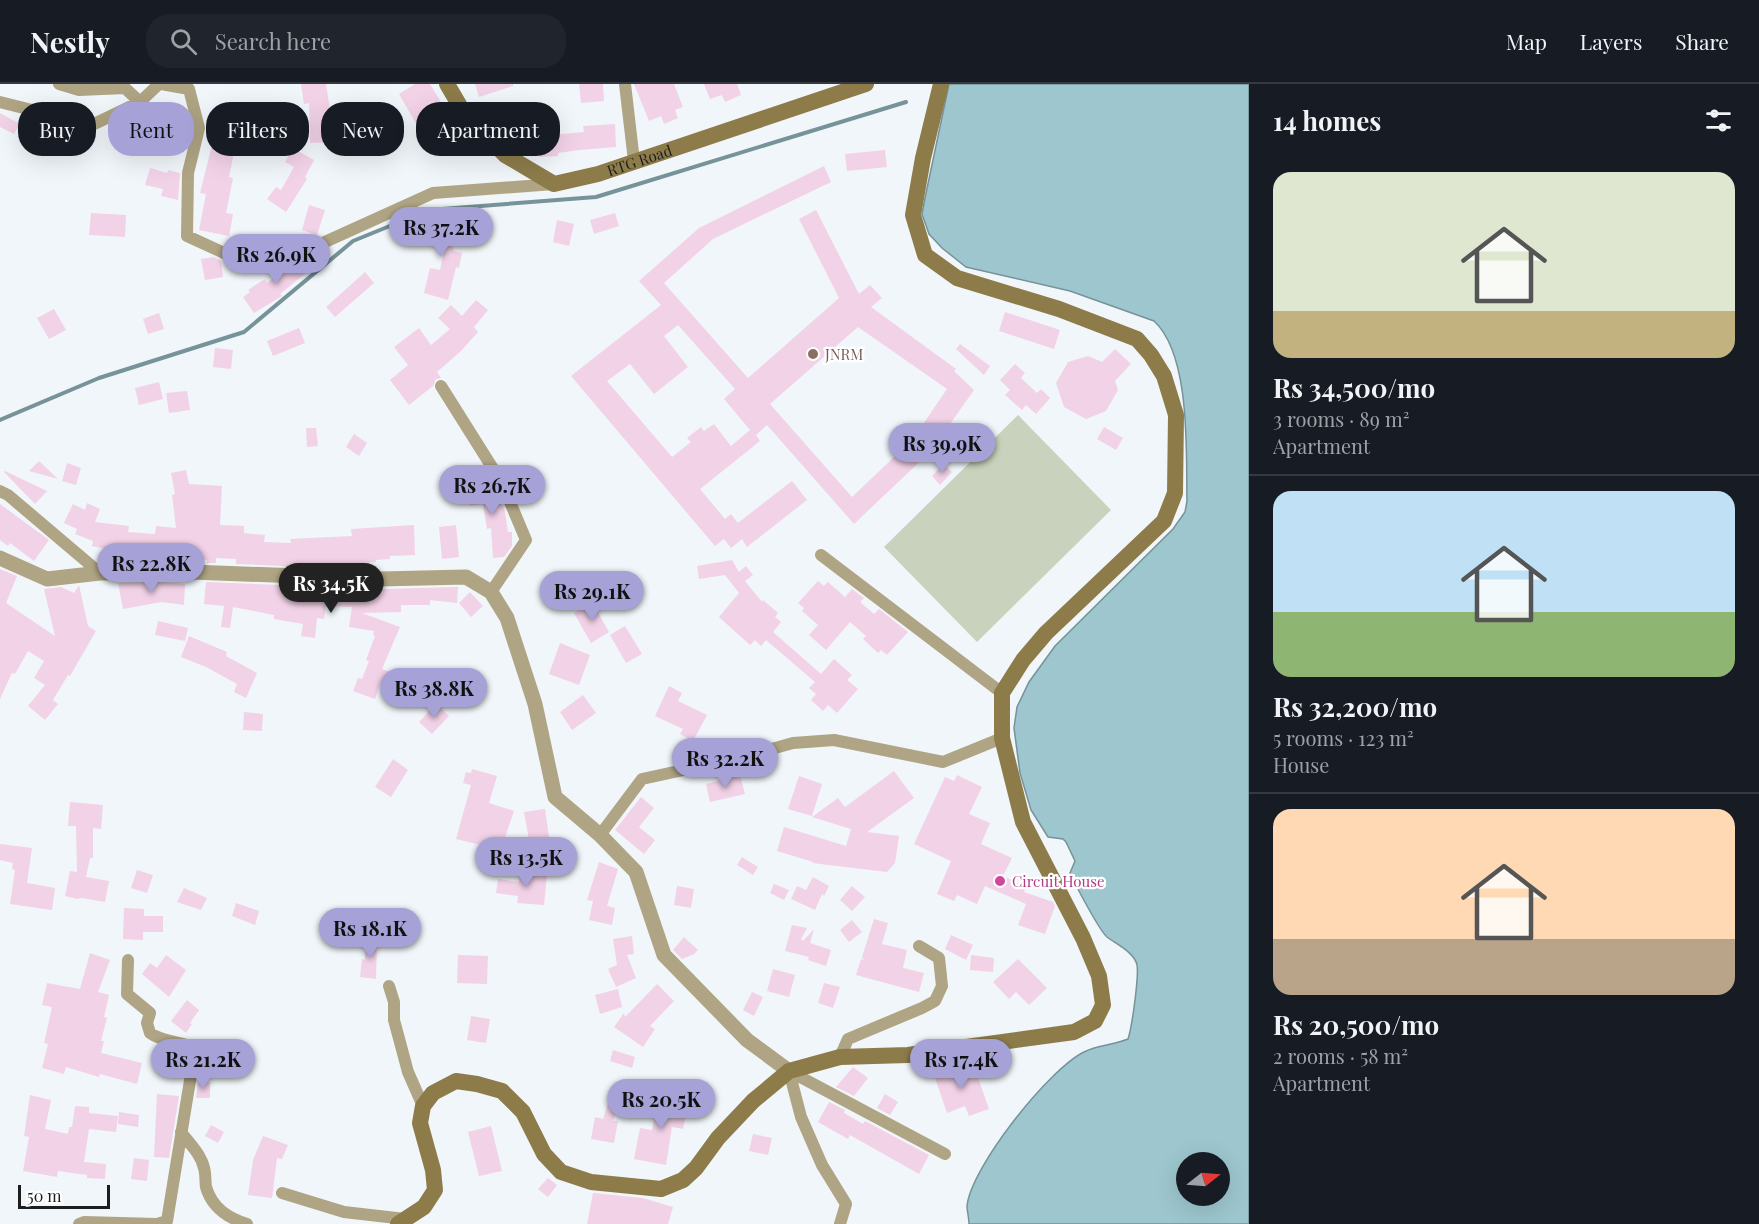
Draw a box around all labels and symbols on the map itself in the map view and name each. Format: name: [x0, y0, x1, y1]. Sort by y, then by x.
street label: RTG Road: [604, 140, 675, 180]
pin: Rs 37.2K: [379, 207, 503, 258]
pin: Rs 26.9K: [214, 234, 338, 285]
place label: JNRM: [824, 344, 863, 364]
marker: JNRM: [806, 347, 820, 361]
pin: Rs 39.9K: [880, 423, 1004, 474]
pin: Rs 26.7K: [430, 465, 554, 516]
pin: Rs 22.8K: [89, 543, 213, 594]
pin: Rs 34.5K: [269, 563, 393, 614]
pin: Rs 29.1K: [530, 571, 654, 622]
pin: Rs 38.8K: [372, 668, 496, 719]
pin: Rs 32.2K: [663, 738, 787, 789]
pin: Rs 13.5K: [464, 837, 588, 888]
place label: Circuit House: [1012, 871, 1105, 891]
marker: Circuit House: [993, 874, 1007, 888]
pin: Rs 18.1K: [308, 908, 432, 959]
pin: Rs 21.2K: [141, 1039, 265, 1090]
pin: Rs 17.4K: [899, 1039, 1023, 1090]
pin: Rs 20.5K: [599, 1079, 723, 1130]
north arrow: [1176, 1152, 1230, 1206]
scale bar: [18, 1182, 110, 1210]

